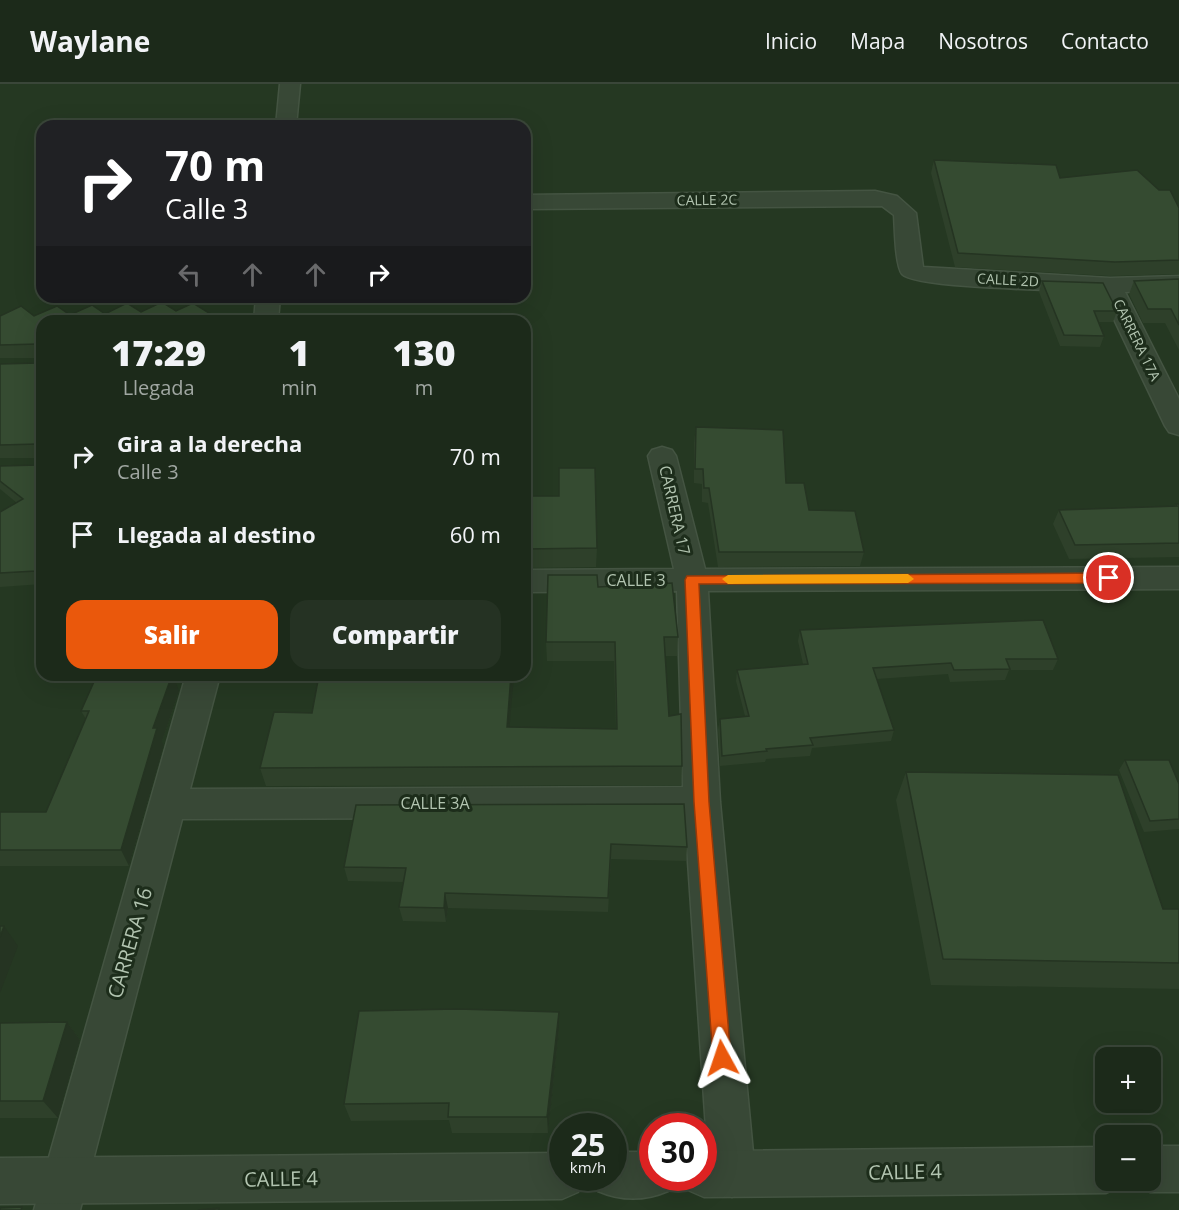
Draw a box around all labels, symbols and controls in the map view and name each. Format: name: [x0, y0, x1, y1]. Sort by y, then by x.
text: Waylane: [30, 22, 150, 60]
text: Inicio: [765, 27, 817, 55]
text: Mapa: [850, 27, 905, 55]
text: Nosotros: [938, 27, 1028, 55]
text: Contacto: [1061, 27, 1149, 55]
text: 70 m: [165, 136, 265, 193]
icon: right: [66, 144, 144, 222]
street label: CALLE 2C: [677, 189, 738, 210]
text: Calle 3: [165, 190, 248, 227]
icon: left: [173, 258, 206, 291]
icon: ahead: [236, 258, 269, 291]
icon: ahead: [299, 258, 332, 291]
icon: right: [362, 258, 395, 291]
street label: CALLE 2D: [977, 268, 1039, 291]
street label: CARRERA 17A: [1109, 296, 1165, 384]
text: 17:29: [111, 328, 206, 377]
text: 1: [289, 328, 310, 377]
text: 130: [392, 328, 456, 377]
text: Llegada: [123, 374, 195, 401]
text: min: [281, 374, 317, 401]
text: m: [415, 374, 433, 401]
text: Gira a la derecha: [117, 428, 302, 458]
icon: right: [66, 440, 99, 473]
text: 70 m: [450, 441, 501, 471]
text: Calle 3: [117, 458, 179, 485]
street label: CARRERA 17: [654, 463, 696, 557]
icon: arrive: [66, 518, 99, 551]
text: Llegada al destino: [117, 519, 316, 549]
text: 60 m: [450, 519, 501, 549]
pin: [1083, 552, 1134, 603]
icon: arrive: [1092, 561, 1125, 594]
street label: CALLE 3: [606, 569, 666, 591]
button: Salir: [66, 600, 278, 669]
button: Compartir: [290, 600, 501, 669]
street label: CALLE 3A: [400, 792, 470, 814]
street label: CARRERA 16: [101, 884, 158, 1001]
position arrow: [690, 1026, 754, 1090]
map controls: [1095, 1047, 1161, 1191]
button: +: [1095, 1047, 1161, 1113]
speed limit sign: 30: [639, 1113, 717, 1191]
text: 25: [571, 1124, 605, 1165]
button: −: [1095, 1125, 1161, 1191]
text: km/h: [570, 1157, 606, 1177]
street label: CALLE 4: [868, 1157, 943, 1186]
street label: CALLE 4: [244, 1164, 319, 1193]

